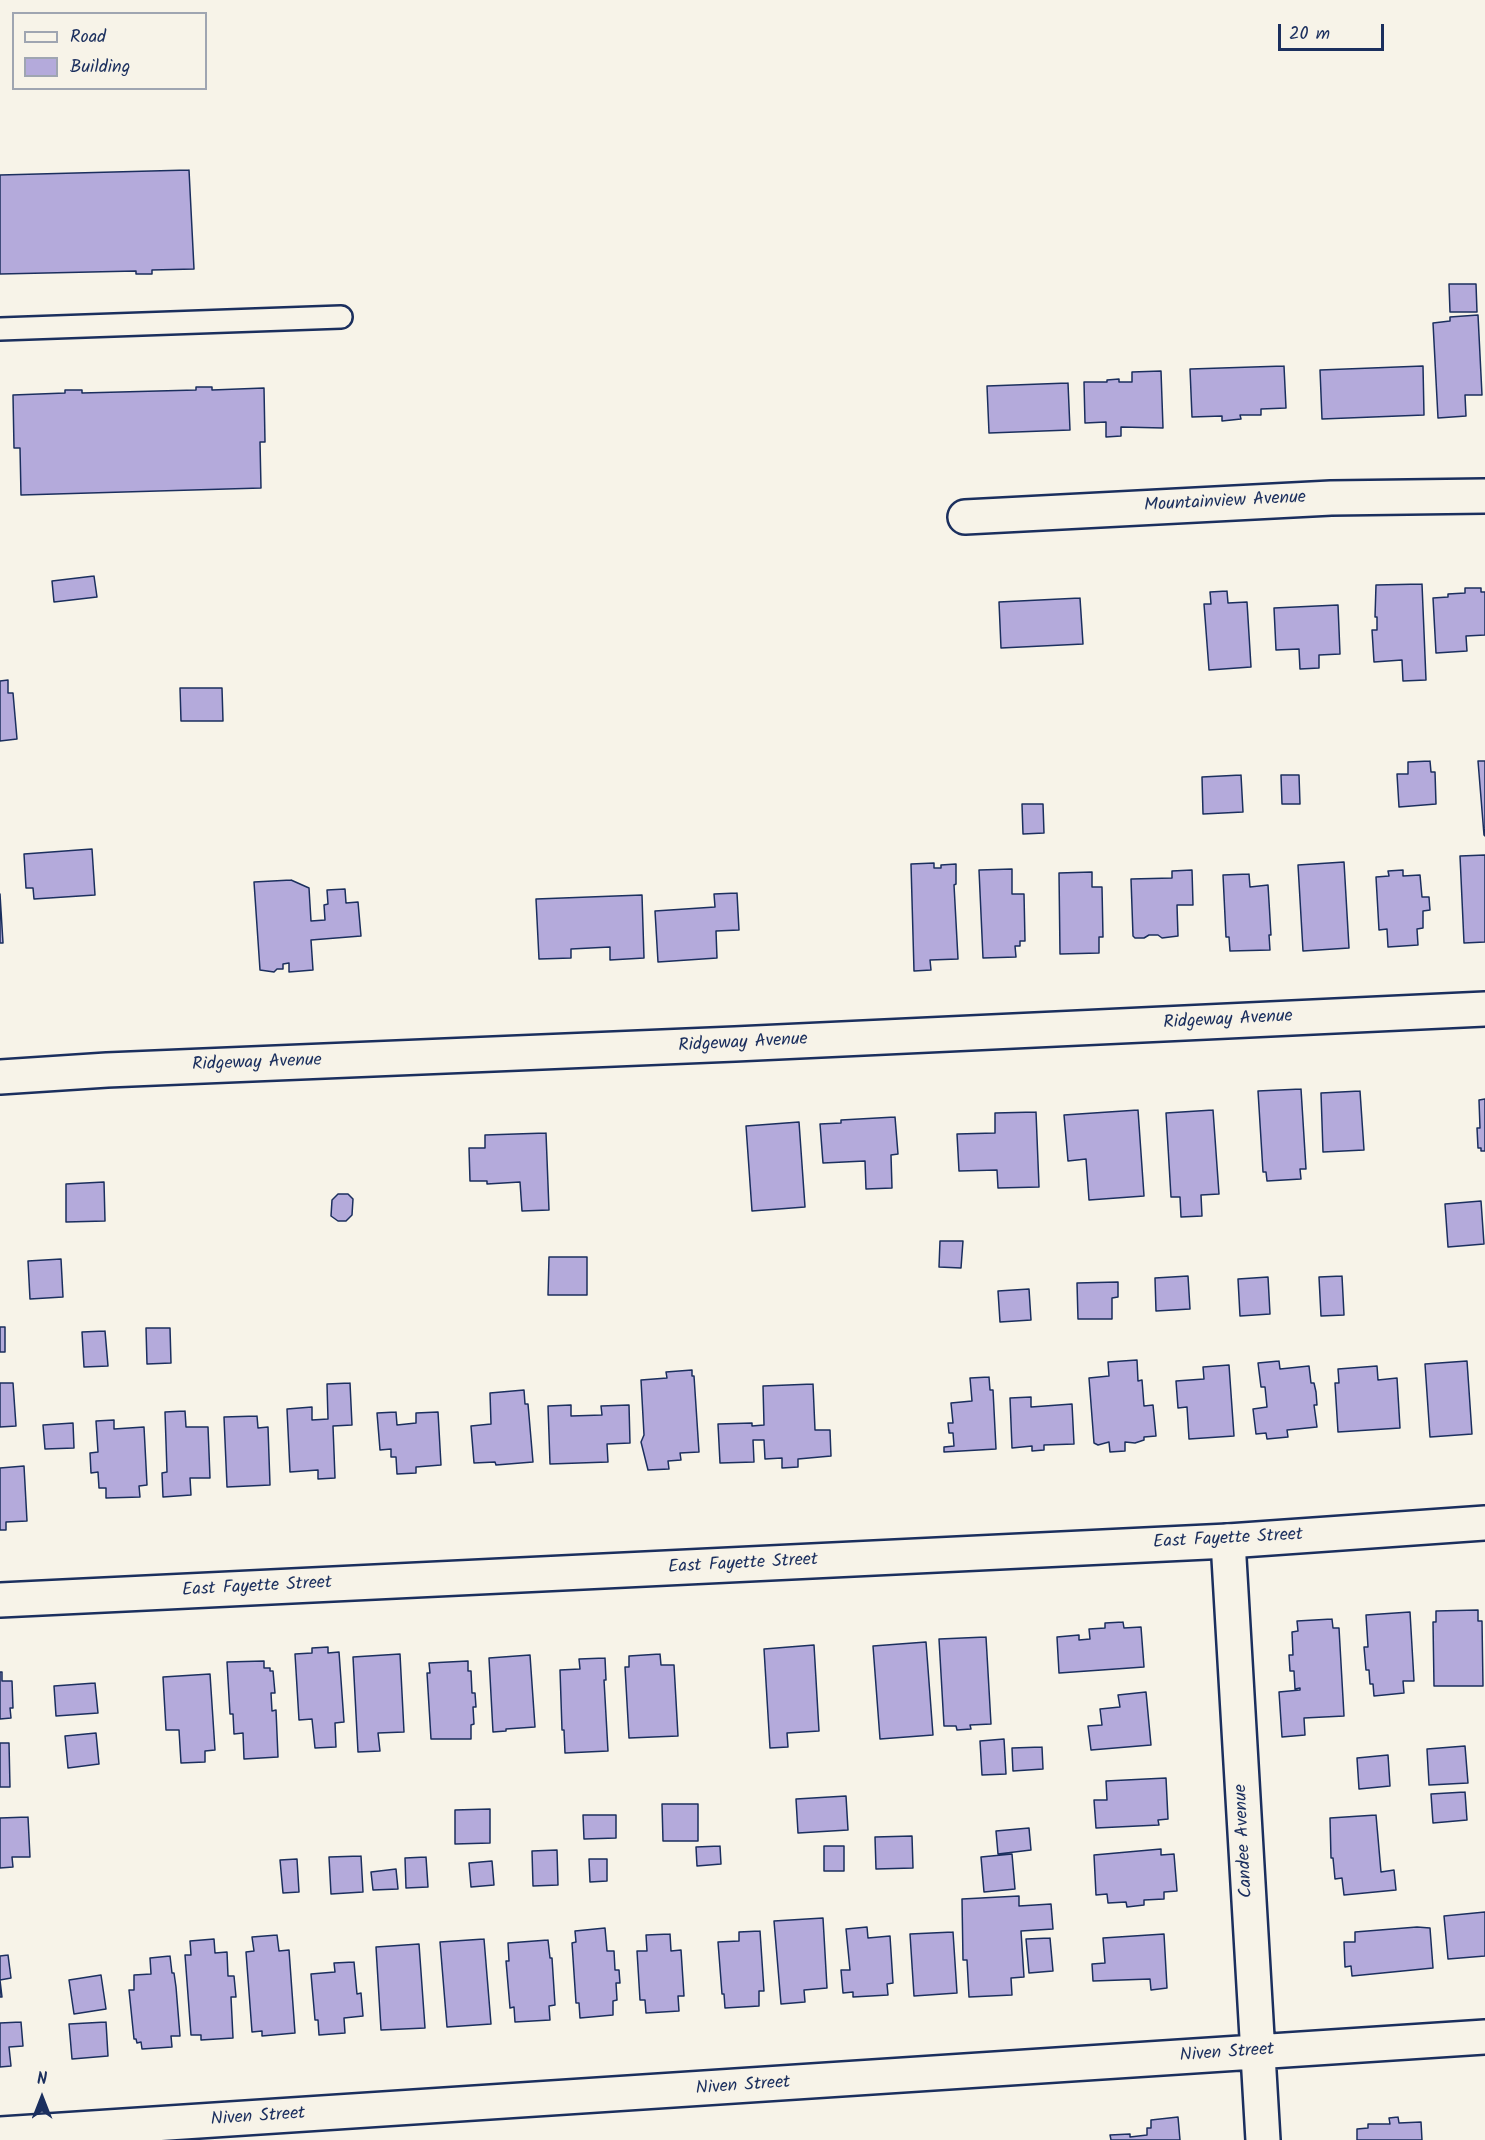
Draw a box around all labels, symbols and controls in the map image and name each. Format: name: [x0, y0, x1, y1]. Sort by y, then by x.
legend: [12, 12, 207, 90]
scale bar: [1281, 12, 1388, 50]
text: 20 m: [1289, 20, 1330, 49]
text: Road: [70, 23, 106, 52]
text: Building: [70, 53, 130, 82]
street label: Mountainview Avenue: [1143, 488, 1307, 518]
street label: Ridgeway Avenue: [1163, 1007, 1293, 1035]
street label: Ridgeway Avenue: [678, 1030, 808, 1058]
street label: Ridgeway Avenue: [192, 1051, 322, 1077]
street label: East Fayette Street: [1152, 1525, 1304, 1555]
street label: East Fayette Street: [667, 1550, 819, 1580]
street label: East Fayette Street: [181, 1573, 333, 1603]
street label: Candee Avenue: [1231, 1783, 1259, 1899]
street label: Niven Street: [1179, 2040, 1275, 2068]
text: N: [37, 2067, 47, 2092]
north arrow: [12, 2068, 72, 2128]
street label: Niven Street: [695, 2073, 791, 2101]
street label: Niven Street: [210, 2104, 306, 2132]

